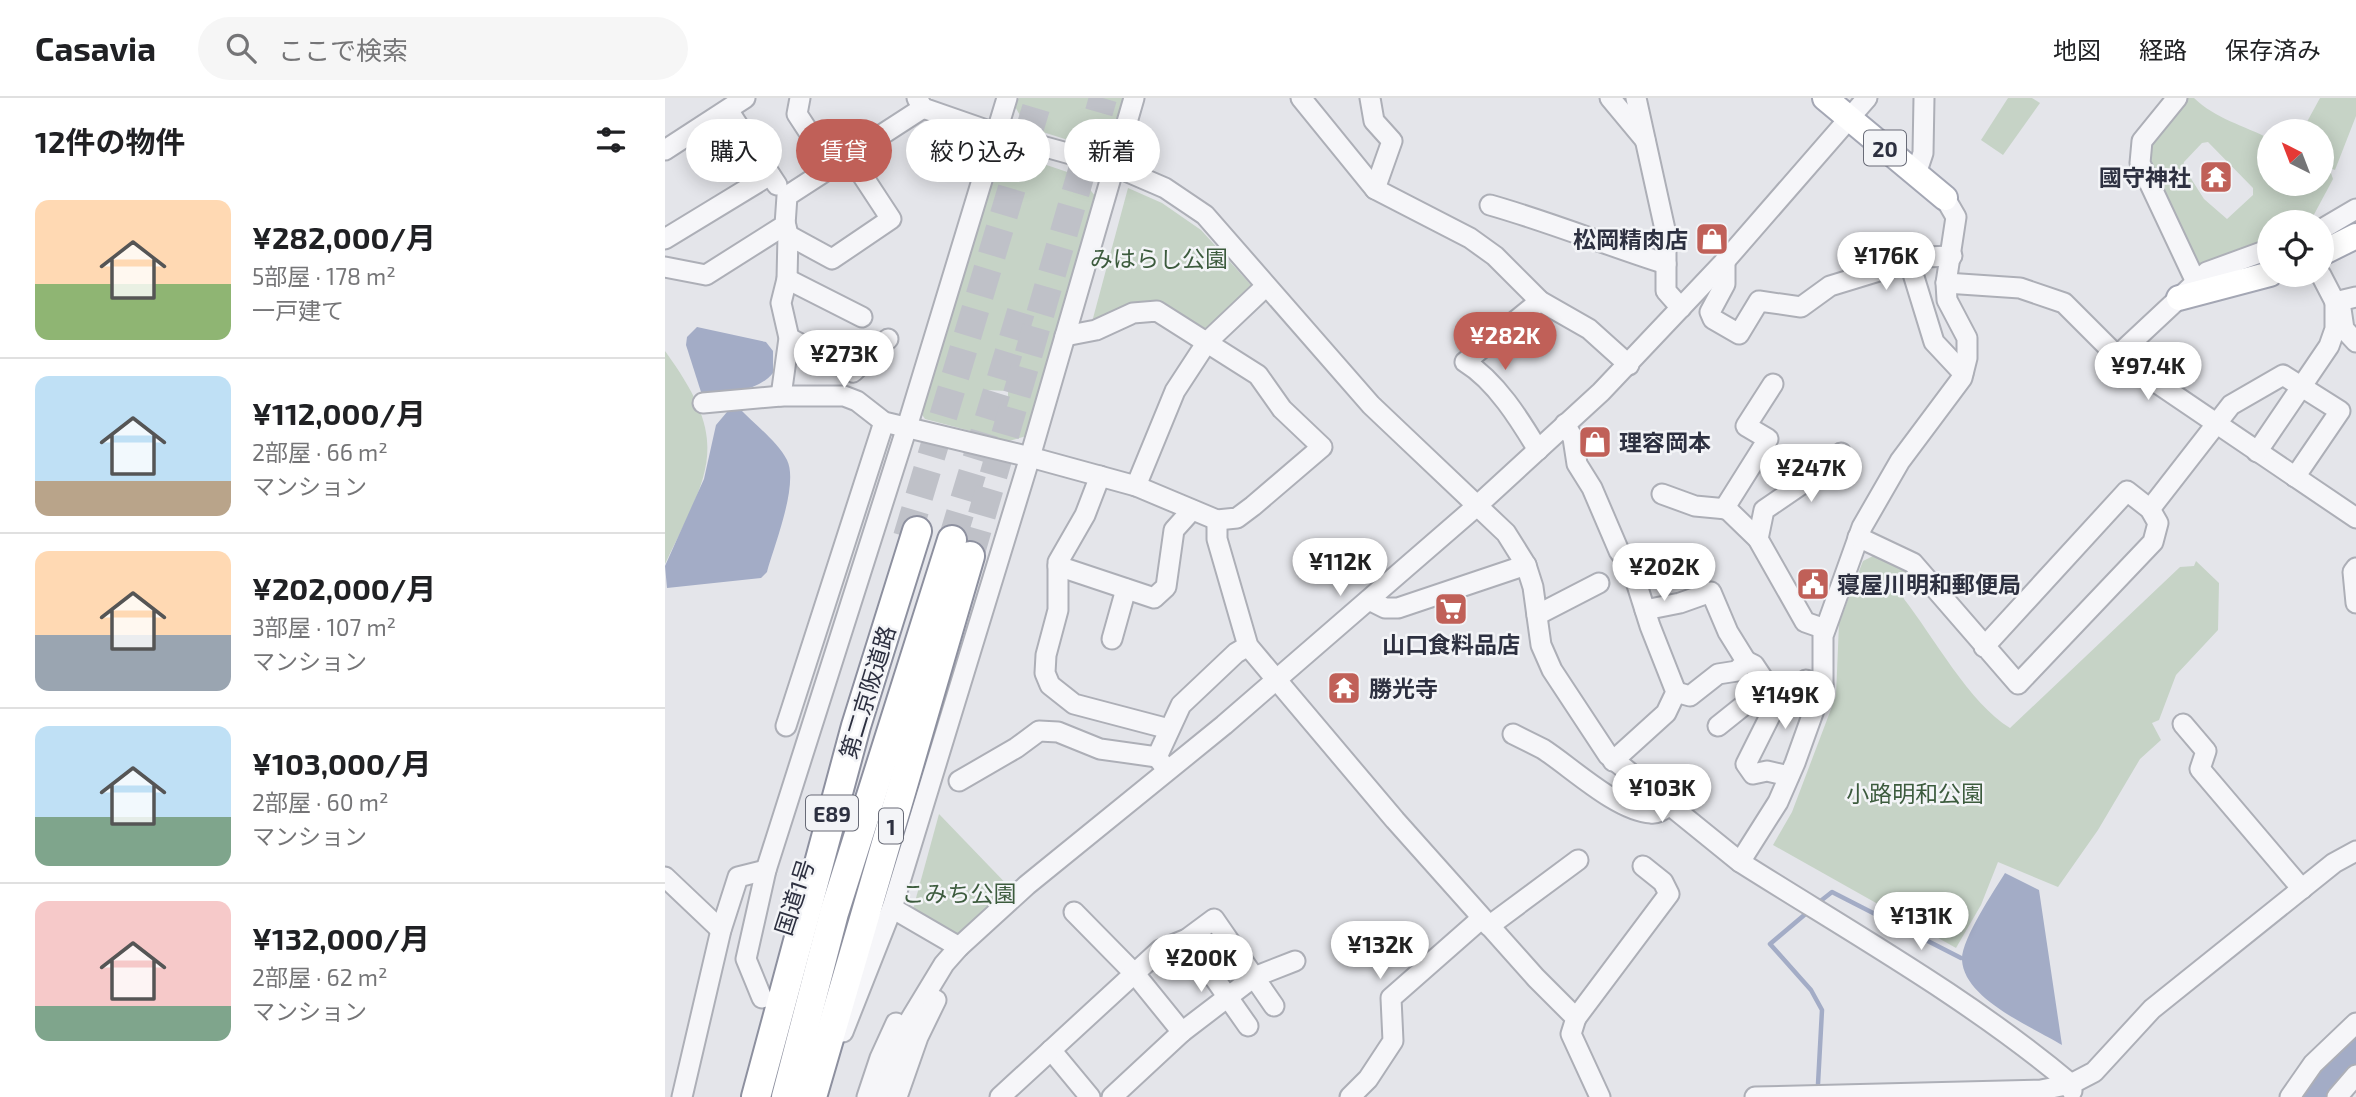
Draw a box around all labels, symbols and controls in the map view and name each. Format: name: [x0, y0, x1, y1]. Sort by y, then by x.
search box: [198, 17, 688, 80]
text: Casavia: [35, 28, 156, 68]
icon: search: [222, 29, 260, 67]
text: ここで検索: [278, 34, 408, 65]
text: 地図: [2053, 35, 2101, 64]
text: 経路: [2139, 35, 2187, 64]
text: 保存済み: [2225, 35, 2321, 64]
chip: 購入: [686, 119, 782, 182]
chip: 賃貸: [796, 119, 892, 182]
chip: 絞り込み: [906, 119, 1050, 182]
chip: 新着: [1064, 119, 1160, 182]
north arrow: [2257, 119, 2335, 196]
map controls: [2257, 119, 2334, 287]
icon: filters: [592, 121, 630, 159]
text: 12件の物件: [35, 123, 185, 159]
road number: 20: [1864, 130, 1906, 166]
temple icon: 國守神社: [2197, 158, 2235, 196]
place label: 國守神社: [2099, 163, 2191, 191]
button: locate: [2257, 210, 2334, 287]
text: ¥282,000/月: [252, 219, 436, 255]
shop icon: 松岡精肉店: [1693, 220, 1731, 258]
place label: 松岡精肉店: [1573, 225, 1688, 253]
icon: home: [91, 228, 175, 312]
pin: ¥176K: [1837, 232, 1935, 292]
text: ¥176K: [1853, 241, 1919, 269]
park label: みはらし公園: [1090, 244, 1228, 272]
text: 5部屋 · 178 m²: [252, 262, 396, 290]
text: 一戸建て: [252, 296, 344, 324]
pin: ¥282K: [1456, 313, 1554, 372]
text: ¥282K: [1470, 321, 1540, 349]
pin: ¥273K: [795, 330, 893, 390]
text: ¥273K: [810, 339, 878, 367]
pin: ¥97.4K: [2091, 342, 2205, 402]
text: ¥97.4K: [2111, 351, 2185, 379]
text: ¥112,000/月: [252, 395, 426, 431]
icon: home: [91, 404, 175, 488]
shop icon: 理容岡本: [1576, 423, 1614, 461]
place label: 理容岡本: [1619, 428, 1711, 456]
text: 2部屋 · 66 m²: [252, 438, 388, 466]
pin: ¥247K: [1762, 444, 1860, 504]
text: ¥247K: [1776, 453, 1846, 481]
text: マンション: [252, 472, 367, 500]
pin: ¥112K: [1291, 538, 1389, 598]
pin: ¥202K: [1615, 544, 1713, 603]
text: ¥112K: [1308, 547, 1372, 575]
text: ¥202K: [1628, 552, 1700, 580]
public building icon: 寝屋川明和郵便局: [1794, 565, 1832, 603]
text: ¥202,000/月: [252, 570, 436, 606]
place label: 寝屋川明和郵便局: [1837, 570, 2021, 598]
icon: home: [91, 579, 175, 663]
supermarket icon: 山口食料品店: [1432, 590, 1470, 628]
text: 3部屋 · 107 m²: [252, 613, 396, 641]
street label: 第二京阪道路: [833, 622, 901, 762]
place label: 山口食料品店: [1382, 630, 1520, 658]
text: マンション: [252, 647, 367, 675]
temple icon: 勝光寺: [1325, 669, 1363, 707]
pin: ¥149K: [1736, 672, 1834, 731]
place label: 勝光寺: [1369, 674, 1438, 702]
text: ¥149K: [1751, 680, 1819, 708]
text: ¥103,000/月: [252, 745, 431, 781]
icon: home: [91, 754, 175, 838]
pin: ¥103K: [1613, 764, 1711, 824]
text: ¥103K: [1628, 773, 1696, 801]
park label: 小路明和公園: [1846, 779, 1984, 807]
text: 2部屋 · 60 m²: [252, 788, 388, 816]
road number: E89: [806, 796, 858, 830]
road number: 1: [879, 808, 903, 844]
text: マンション: [252, 822, 367, 850]
street label: 国道1号: [769, 856, 819, 938]
park label: こみち公園: [902, 879, 1017, 907]
pin: ¥131K: [1872, 892, 1970, 952]
text: ¥131K: [1890, 901, 1952, 929]
text: ¥132,000/月: [252, 920, 430, 956]
pin: ¥132K: [1331, 922, 1429, 981]
icon: home: [91, 929, 175, 1013]
text: ¥132K: [1347, 930, 1413, 958]
pin: ¥200K: [1152, 934, 1250, 994]
text: ¥200K: [1165, 943, 1237, 971]
text: 2部屋 · 62 m²: [252, 963, 388, 991]
text: マンション: [252, 997, 367, 1025]

